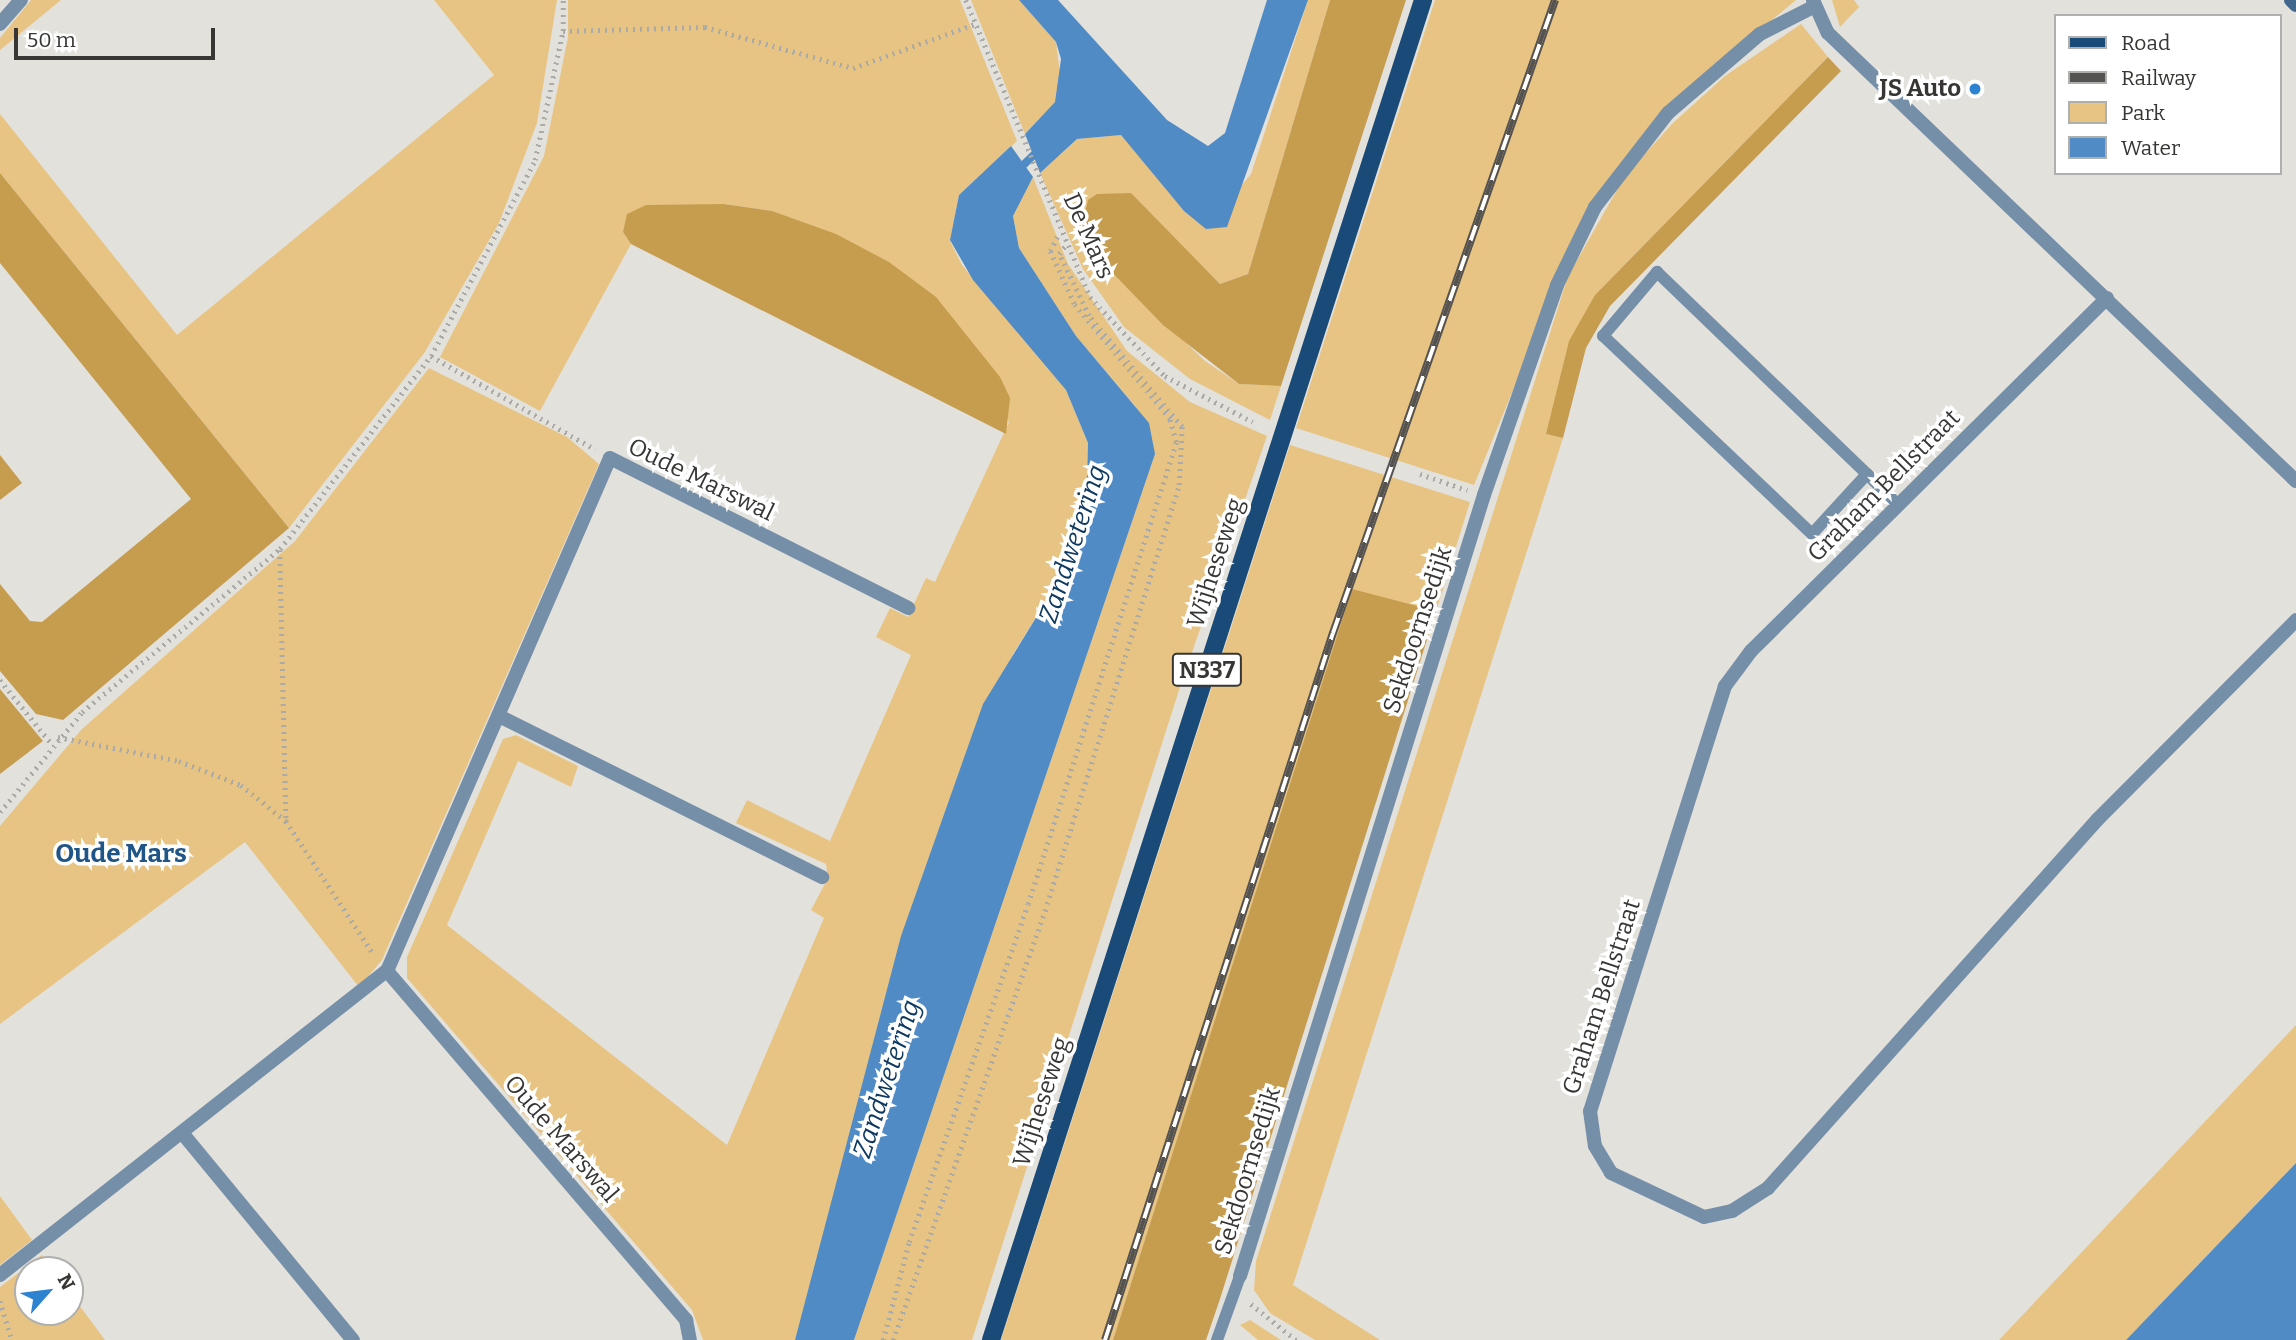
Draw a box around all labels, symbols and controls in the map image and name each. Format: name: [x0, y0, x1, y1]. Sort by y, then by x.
scale bar: [18, 14, 219, 58]
legend: [2054, 14, 2282, 175]
text: 50 m: [27, 27, 76, 53]
text: Road: [2121, 30, 2170, 56]
text: Railway: [2121, 65, 2196, 91]
place label: JS Auto: [1879, 75, 1961, 103]
marker: JS Auto: [1967, 81, 1983, 97]
text: Park: [2121, 100, 2165, 126]
text: Water: [2121, 135, 2180, 161]
street label: De Mars: [1056, 189, 1120, 283]
street label: Graham Bellstraat: [1802, 404, 1966, 568]
street label: Oude Marswal: [623, 432, 779, 528]
water label: Zandwetering: [1033, 461, 1113, 627]
street label: Wijheseweg: [1181, 494, 1251, 632]
street label: Sekdoornsedijk: [1378, 543, 1458, 717]
road number: N337: [1170, 650, 1244, 690]
district label: Oude Mars: [55, 838, 187, 870]
street label: Graham Bellstraat: [1557, 896, 1647, 1098]
water label: Zandwetering: [847, 996, 927, 1162]
street label: Wijheseweg: [1007, 1033, 1077, 1171]
street label: Oude Marswal: [498, 1070, 624, 1208]
street label: Sekdoornsedijk: [1209, 1084, 1287, 1258]
north arrow: [14, 1256, 84, 1326]
text: N: [53, 1270, 80, 1294]

